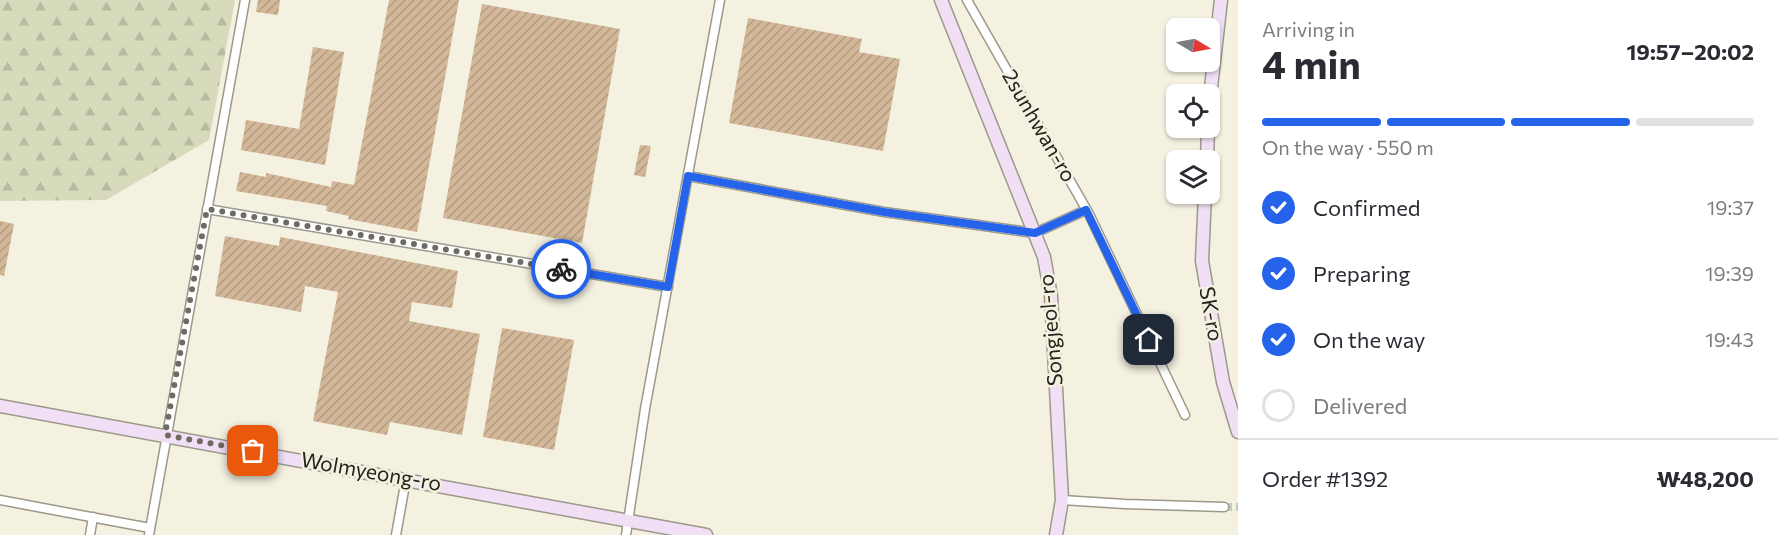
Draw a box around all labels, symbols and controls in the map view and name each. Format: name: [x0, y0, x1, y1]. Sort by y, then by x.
text: Arriving in: [1262, 17, 1355, 41]
north arrow: [1166, 18, 1220, 72]
map controls: [1166, 18, 1220, 204]
text: 19:57–20:02: [1626, 38, 1754, 65]
text: 4 min: [1262, 39, 1361, 87]
street label: 2sunhwan-ro: [998, 65, 1083, 186]
button: locate: [1166, 84, 1220, 138]
text: On the way · 550 m: [1262, 135, 1434, 159]
button: layers: [1166, 150, 1220, 204]
icon: check: [1262, 191, 1295, 224]
text: Confirmed: [1313, 194, 1420, 221]
text: 19:37: [1707, 195, 1754, 219]
courier: [531, 239, 591, 299]
icon: bike: [545, 253, 578, 286]
icon: check: [1262, 257, 1295, 290]
text: Preparing: [1313, 260, 1410, 287]
text: 19:39: [1705, 261, 1754, 285]
street label: Songjeol-ro: [1032, 273, 1067, 387]
street label: SK-ro: [1195, 285, 1230, 343]
pin: [1123, 314, 1174, 365]
icon: home: [1132, 323, 1165, 356]
icon: check: [1262, 323, 1295, 356]
text: On the way: [1313, 326, 1425, 353]
text: 19:43: [1705, 327, 1754, 351]
text: Delivered: [1313, 392, 1407, 419]
pin: [227, 425, 278, 476]
icon: bag: [236, 434, 269, 467]
street label: Wolmyeong-ro: [299, 446, 444, 495]
text: Order #1392: [1262, 465, 1388, 492]
text: ₩48,200: [1656, 465, 1754, 492]

